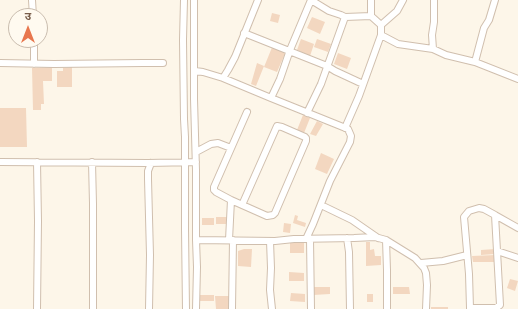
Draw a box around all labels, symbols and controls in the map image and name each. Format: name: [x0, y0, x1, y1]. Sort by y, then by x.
north arrow: [8, 8, 48, 48]
text: उ: [25, 10, 31, 23]

